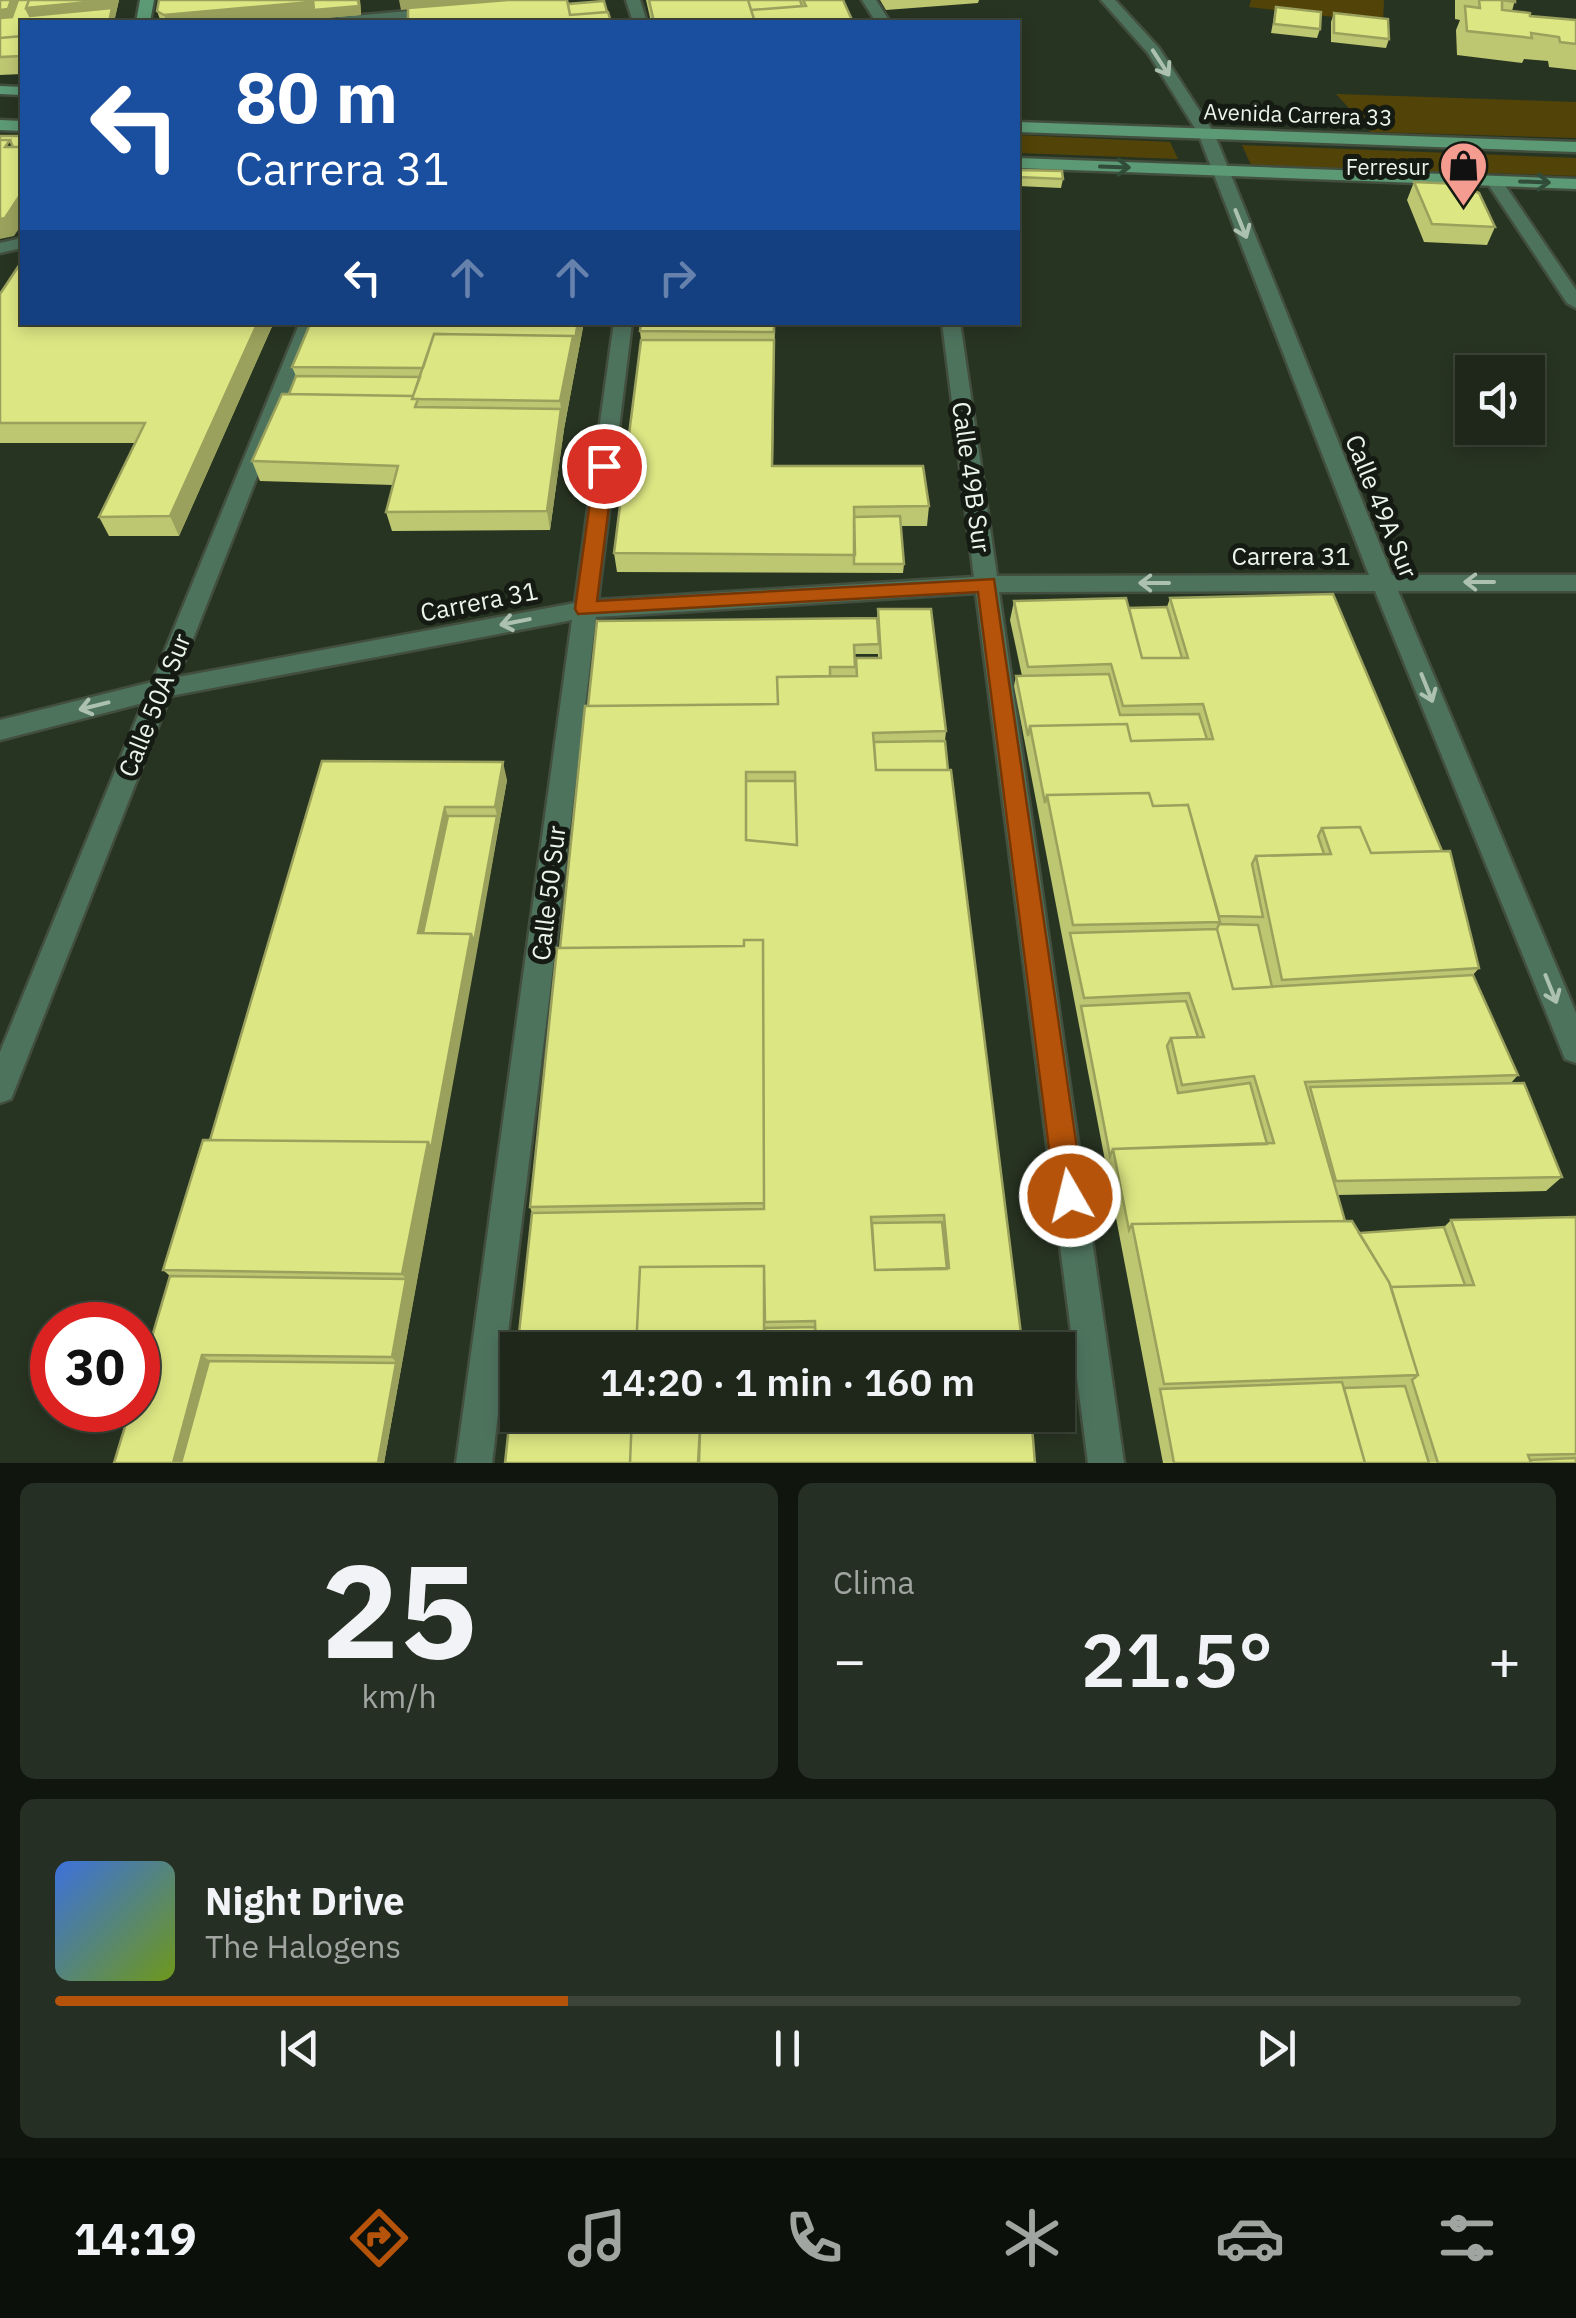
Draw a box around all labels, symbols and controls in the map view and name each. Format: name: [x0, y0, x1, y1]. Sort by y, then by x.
one-way arrow: [1151, 49, 1172, 77]
text: 80 m: [235, 51, 398, 142]
icon: left: [70, 60, 200, 190]
street label: Avenida Carrera 33: [1203, 96, 1393, 132]
text: Carrera 31: [235, 139, 449, 197]
shop icon: Ferresur: [1438, 140, 1490, 208]
place label: Ferresur: [1346, 152, 1429, 181]
one-way arrow: [1098, 157, 1130, 176]
one-way arrow: [1518, 173, 1550, 192]
one-way arrow: [1233, 209, 1251, 239]
icon: left: [335, 250, 390, 305]
icon: ahead: [440, 250, 495, 305]
icon: ahead: [545, 250, 600, 305]
icon: right: [650, 250, 705, 305]
map controls: [1455, 355, 1545, 445]
button: sound: [1455, 355, 1545, 445]
street label: Calle 49B Sur: [945, 399, 999, 555]
pin: [562, 424, 647, 509]
street label: Calle 49A Sur: [1338, 429, 1426, 583]
icon: arrive: [577, 439, 632, 494]
street label: Carrera 31: [1231, 539, 1351, 572]
one-way arrow: [1463, 572, 1496, 592]
street label: Carrera 31: [417, 573, 541, 629]
one-way arrow: [1138, 574, 1170, 592]
one-way arrow: [500, 613, 532, 632]
street label: Calle 50A Sur: [110, 628, 198, 782]
one-way arrow: [1419, 673, 1437, 703]
one-way arrow: [79, 697, 110, 716]
street label: Calle 50 Sur: [523, 824, 573, 962]
one-way arrow: [1543, 973, 1561, 1004]
position arrow: [1018, 1144, 1122, 1248]
speed limit sign: 30: [30, 1302, 160, 1432]
text: 14:20 · 1 min · 160 m: [600, 1357, 975, 1406]
text: 25: [321, 1525, 477, 1694]
text: Clima: [833, 1561, 915, 1603]
text: 21.5°: [1081, 1610, 1273, 1708]
text: −: [833, 1624, 866, 1695]
text: +: [1488, 1624, 1521, 1695]
text: km/h: [361, 1675, 437, 1717]
text: Night Drive: [205, 1876, 405, 1925]
text: The Halogens: [205, 1925, 401, 1967]
icon: previous: [272, 2021, 327, 2076]
icon: pause: [760, 2021, 815, 2076]
icon: next: [1249, 2021, 1304, 2076]
icon: directions: [344, 2203, 414, 2273]
icon: music: [562, 2203, 632, 2273]
icon: phone: [779, 2203, 849, 2273]
icon: climate: [997, 2203, 1067, 2273]
icon: car: [1215, 2203, 1285, 2273]
icon: filters: [1432, 2203, 1502, 2273]
text: 14:19: [74, 2209, 197, 2267]

